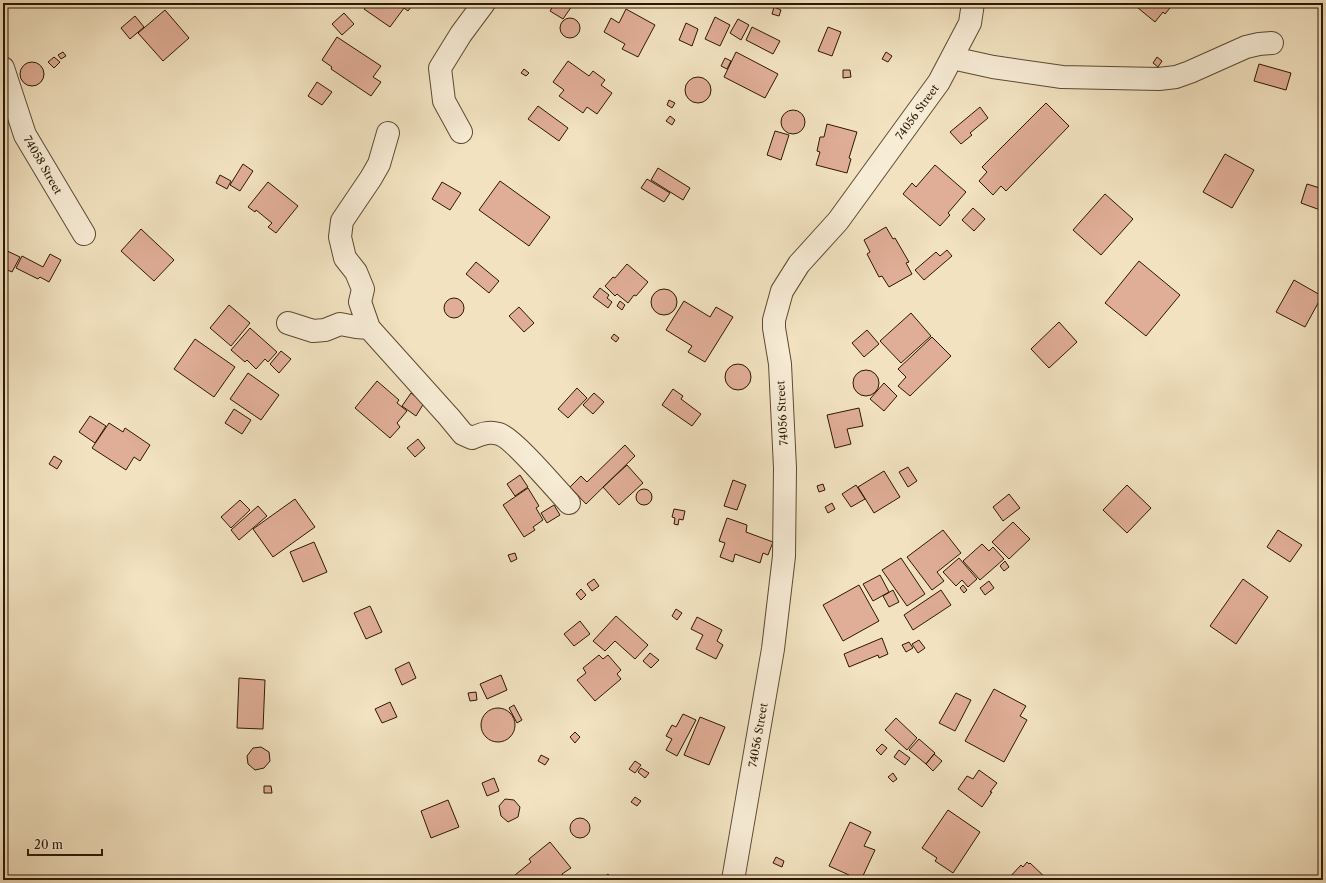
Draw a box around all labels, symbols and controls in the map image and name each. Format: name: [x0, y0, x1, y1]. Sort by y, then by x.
street label: 74056 Street: [892, 82, 942, 142]
street label: 74058 Street: [21, 133, 65, 197]
street label: 74056 Street: [773, 380, 791, 446]
street label: 74056 Street: [745, 702, 771, 768]
scale bar: [28, 831, 102, 857]
text: 20 m: [34, 837, 63, 852]

